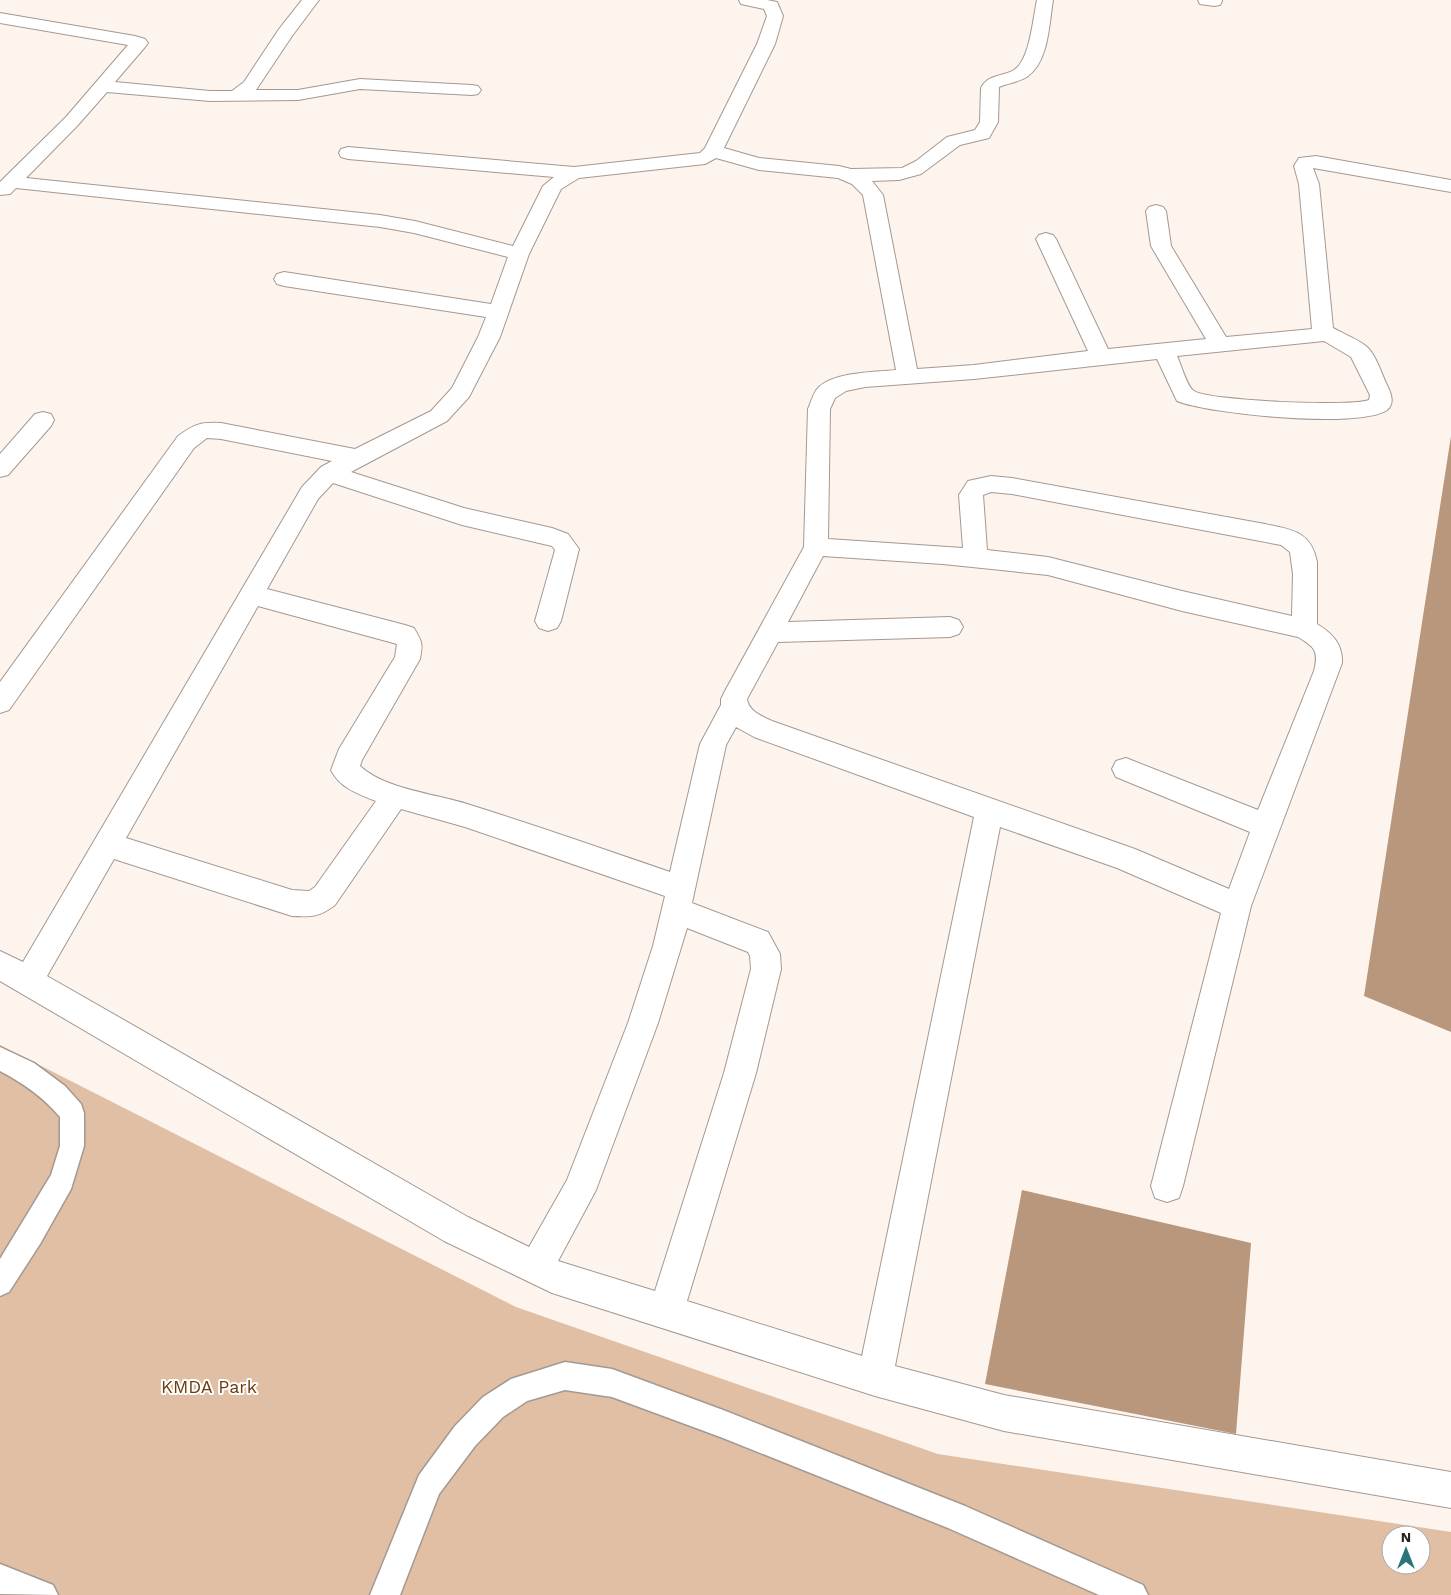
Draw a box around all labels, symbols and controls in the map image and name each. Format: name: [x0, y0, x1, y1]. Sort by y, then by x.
park label: KMDA Park: [161, 1376, 257, 1397]
north arrow: [1381, 1525, 1431, 1575]
text: N: [1401, 1529, 1411, 1545]

